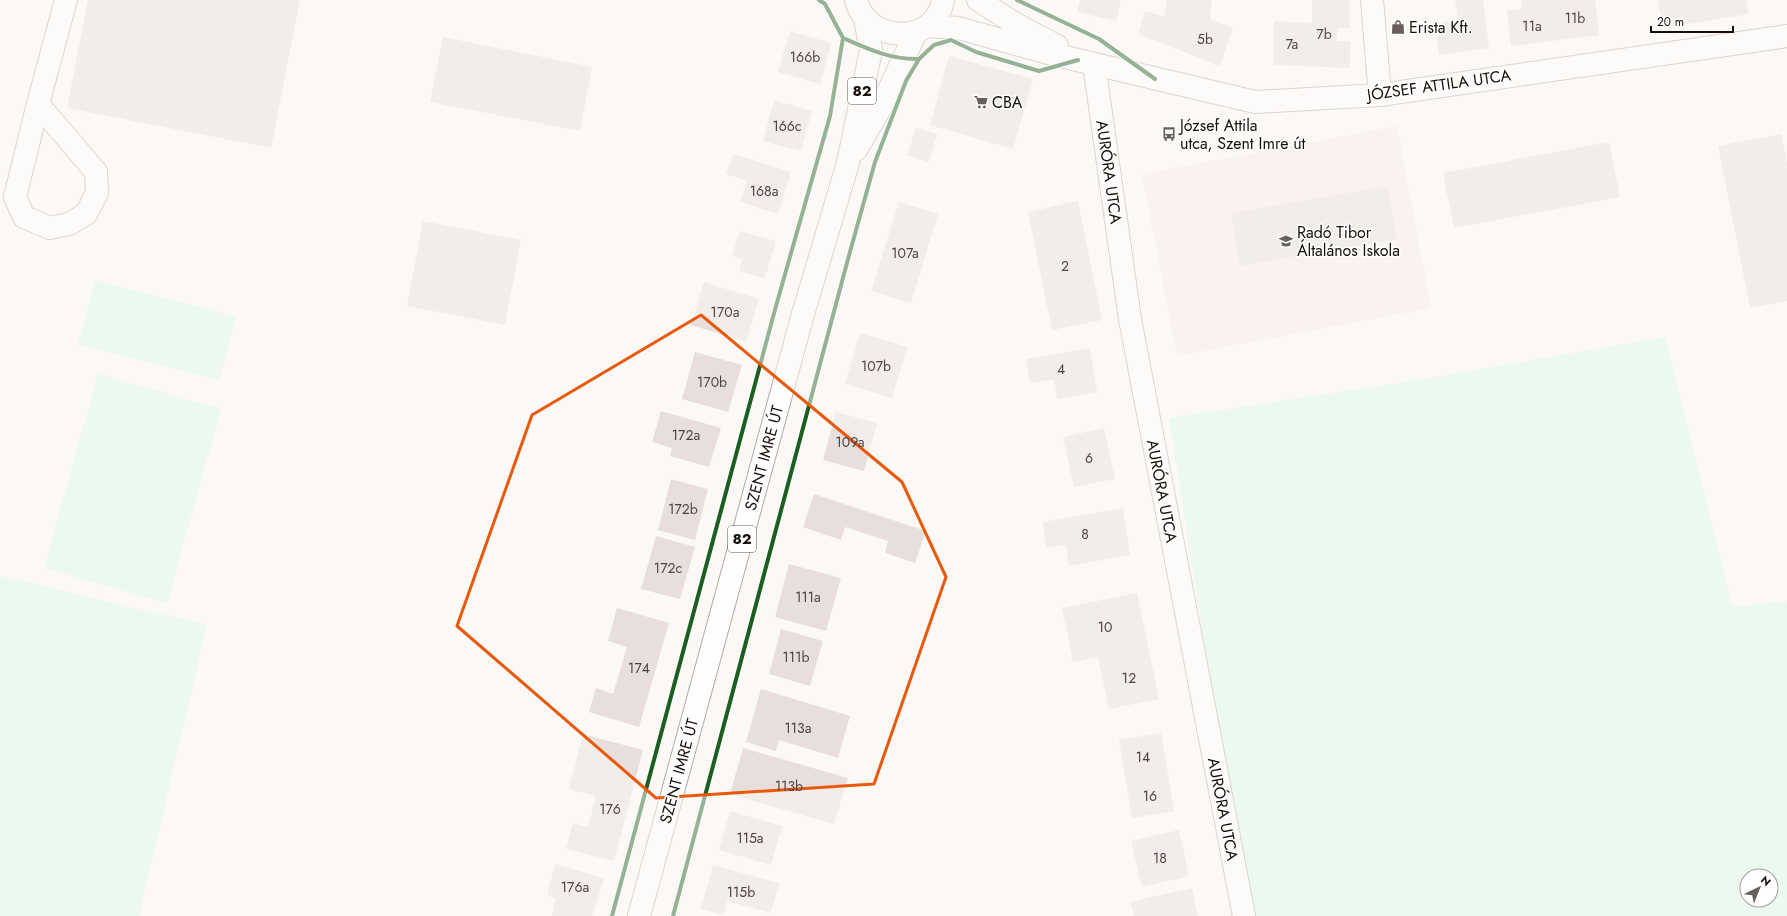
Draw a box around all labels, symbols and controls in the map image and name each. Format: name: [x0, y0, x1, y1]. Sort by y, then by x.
house number: 11b: [1565, 8, 1585, 28]
scale bar: [1651, 8, 1733, 34]
text: 20 m: [1657, 13, 1684, 31]
place label: Erista Kft.: [1409, 16, 1473, 39]
house number: 11a: [1522, 16, 1542, 36]
shop icon: Erista Kft.: [1390, 19, 1406, 35]
house number: 7b: [1316, 24, 1332, 44]
house number: 5b: [1197, 29, 1213, 49]
house number: 7a: [1286, 34, 1298, 54]
house number: 166b: [790, 47, 820, 67]
street label: JÓZSEF ATTILA UTCA: [1364, 63, 1513, 107]
road number: 82: [848, 78, 876, 104]
place label: CBA: [992, 91, 1023, 114]
supermarket icon: CBA: [973, 94, 989, 110]
place label: József Attila utca, Szent Imre út: [1178, 114, 1306, 155]
house number: 166c: [772, 116, 802, 136]
street label: AURÓRA UTCA: [1090, 119, 1128, 226]
bus stop icon: József Attila utca, Szent Imre út: [1161, 126, 1177, 142]
house number: 168a: [750, 181, 778, 201]
place label: Radó Tibor Általános Iskola: [1297, 221, 1400, 262]
school or university icon: Radó Tibor Általános Iskola: [1278, 233, 1294, 249]
house number: 107a: [891, 243, 919, 263]
house number: 2: [1061, 256, 1069, 276]
house number: 170a: [711, 302, 739, 322]
house number: 107b: [861, 356, 891, 376]
house number: 4: [1057, 359, 1065, 379]
house number: 170b: [697, 372, 727, 392]
street label: SZENT IMRE ÚT: [739, 402, 789, 513]
house number: 172a: [672, 425, 700, 445]
house number: 109a: [835, 432, 865, 452]
street label: AURÓRA UTCA: [1141, 438, 1183, 545]
house number: 6: [1085, 448, 1093, 468]
house number: 172b: [668, 499, 698, 519]
house number: 8: [1081, 524, 1089, 544]
road number: 82: [728, 526, 756, 552]
house number: 172c: [654, 558, 682, 578]
house number: 111a: [795, 587, 821, 607]
house number: 10: [1098, 617, 1112, 637]
house number: 111b: [783, 647, 809, 667]
house number: 174: [628, 658, 650, 678]
house number: 12: [1122, 668, 1136, 688]
street label: SZENT IMRE ÚT: [654, 715, 704, 826]
house number: 113a: [785, 718, 811, 738]
house number: 14: [1136, 747, 1150, 767]
street label: AURÓRA UTCA: [1202, 756, 1244, 863]
house number: 113b: [775, 776, 803, 796]
house number: 16: [1143, 786, 1157, 806]
house number: 176: [599, 799, 621, 819]
house number: 115a: [736, 828, 764, 848]
house number: 18: [1153, 848, 1167, 868]
north arrow: [1739, 868, 1779, 908]
text: N: [1757, 872, 1774, 890]
house number: 176a: [561, 877, 589, 897]
house number: 115b: [727, 882, 755, 902]

